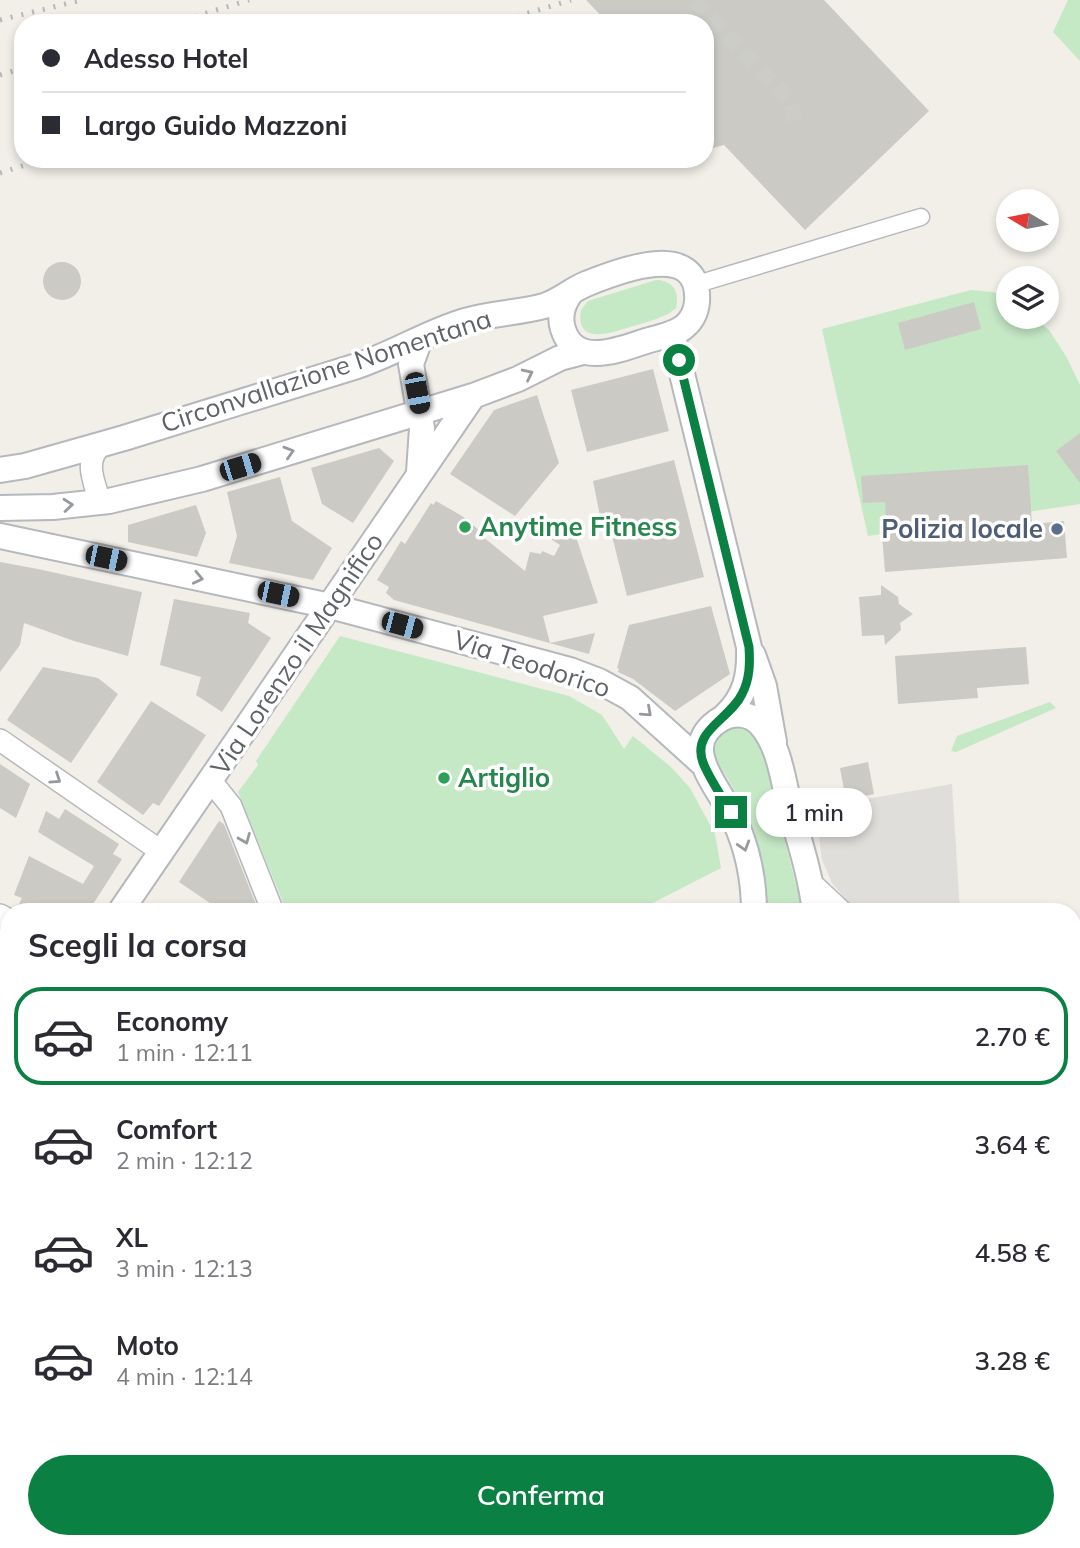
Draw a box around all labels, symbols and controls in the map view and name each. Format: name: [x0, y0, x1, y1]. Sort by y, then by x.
text: Adesso Hotel: [84, 42, 248, 75]
text: Largo Guido Mazzoni: [84, 109, 347, 142]
north arrow: [996, 189, 1059, 252]
map controls: [996, 189, 1059, 329]
button: layers: [996, 266, 1059, 329]
street label: Circonvallazione Nomentana: [156, 301, 495, 440]
route start: [663, 344, 695, 376]
one-way arrow: [521, 368, 533, 382]
car: [403, 370, 432, 416]
one-way arrow: [282, 445, 294, 460]
car: [217, 451, 264, 483]
one-way arrow: [62, 498, 74, 513]
place label: Anytime Fitness: [479, 510, 677, 543]
place label: Polizia locale: [881, 512, 1043, 545]
marker: Anytime Fitness: [457, 519, 473, 535]
marker: Polizia locale: [1049, 521, 1065, 537]
street label: Via Lorenzo il Magnifico: [203, 526, 390, 781]
car: [84, 543, 129, 573]
one-way arrow: [192, 569, 204, 584]
car: [256, 579, 301, 609]
car: [379, 609, 426, 641]
street label: Via Teodorico: [450, 623, 615, 704]
one-way arrow: [639, 704, 652, 716]
place label: Artiglio: [458, 761, 550, 794]
marker: Artiglio: [436, 770, 452, 786]
one-way arrow: [48, 771, 61, 783]
callout: 1 min: [756, 788, 871, 836]
route end: [715, 796, 747, 828]
text: 1 min: [784, 798, 844, 827]
one-way arrow: [236, 833, 250, 845]
one-way arrow: [736, 840, 751, 852]
text: Scegli la corsa: [28, 925, 247, 965]
icon: car: [32, 1005, 95, 1068]
text: Economy: [116, 1005, 228, 1038]
text: 2.70 €: [974, 1020, 1050, 1053]
text: 1 min · 12:11: [116, 1038, 253, 1067]
icon: car: [32, 1113, 95, 1176]
text: Comfort: [116, 1113, 217, 1146]
text: 3.64 €: [974, 1128, 1050, 1161]
text: 2 min · 12:12: [116, 1146, 253, 1175]
icon: car: [32, 1221, 95, 1284]
text: XL: [116, 1221, 148, 1254]
text: 4.58 €: [974, 1236, 1050, 1269]
text: 3 min · 12:13: [116, 1254, 253, 1283]
icon: car: [32, 1329, 95, 1392]
text: Moto: [116, 1329, 179, 1362]
text: 3.28 €: [974, 1344, 1050, 1377]
text: 4 min · 12:14: [116, 1362, 253, 1391]
button: Conferma: [28, 1455, 1054, 1535]

